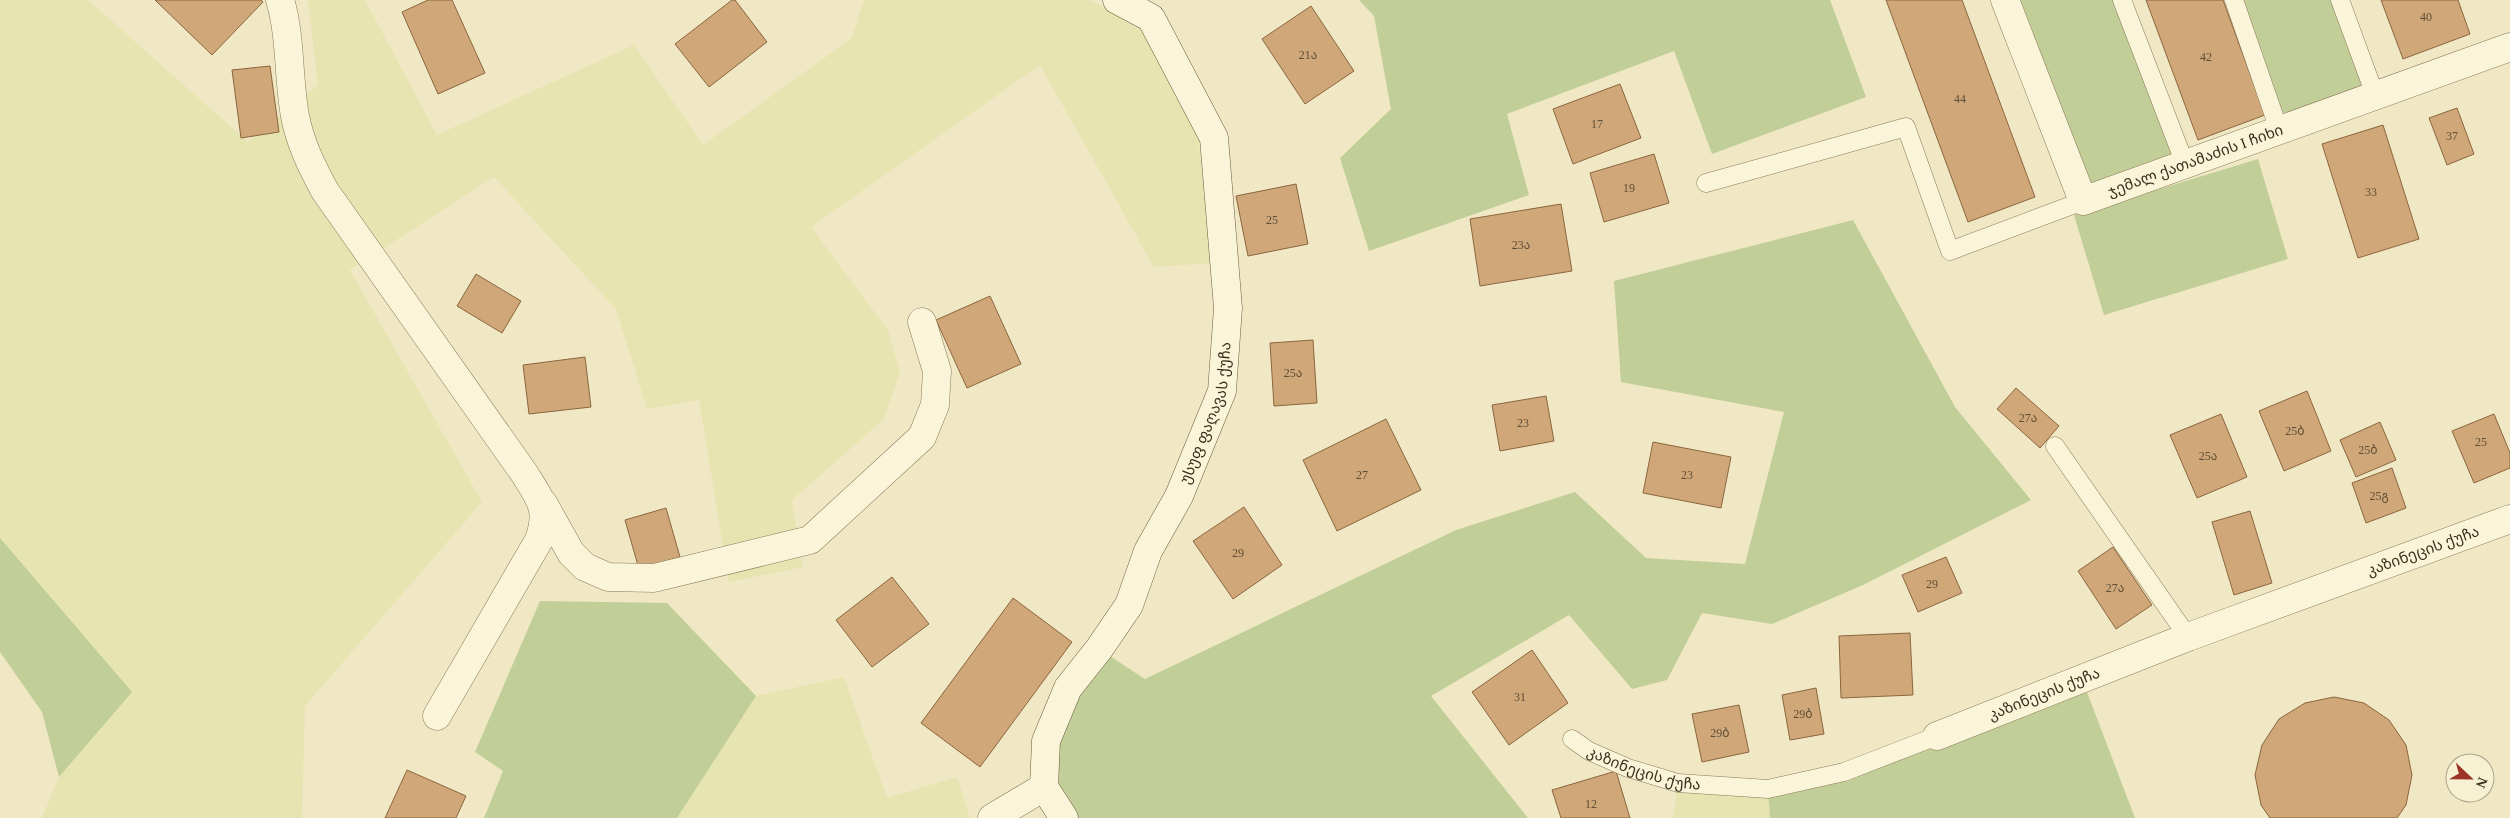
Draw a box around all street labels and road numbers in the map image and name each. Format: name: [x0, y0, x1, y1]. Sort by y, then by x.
street label: ჯემალ ქათამაძის I ჩიხი: [2105, 122, 2285, 200]
street label: უსუფ ფაღავას ქუჩა: [1177, 341, 1234, 487]
street label: კაზინეცის ქუჩა: [2364, 523, 2481, 580]
street label: კაზინეცის ქუჩა: [1986, 665, 2102, 724]
street label: კაზინეცის ქუჩა: [1584, 743, 1701, 792]

